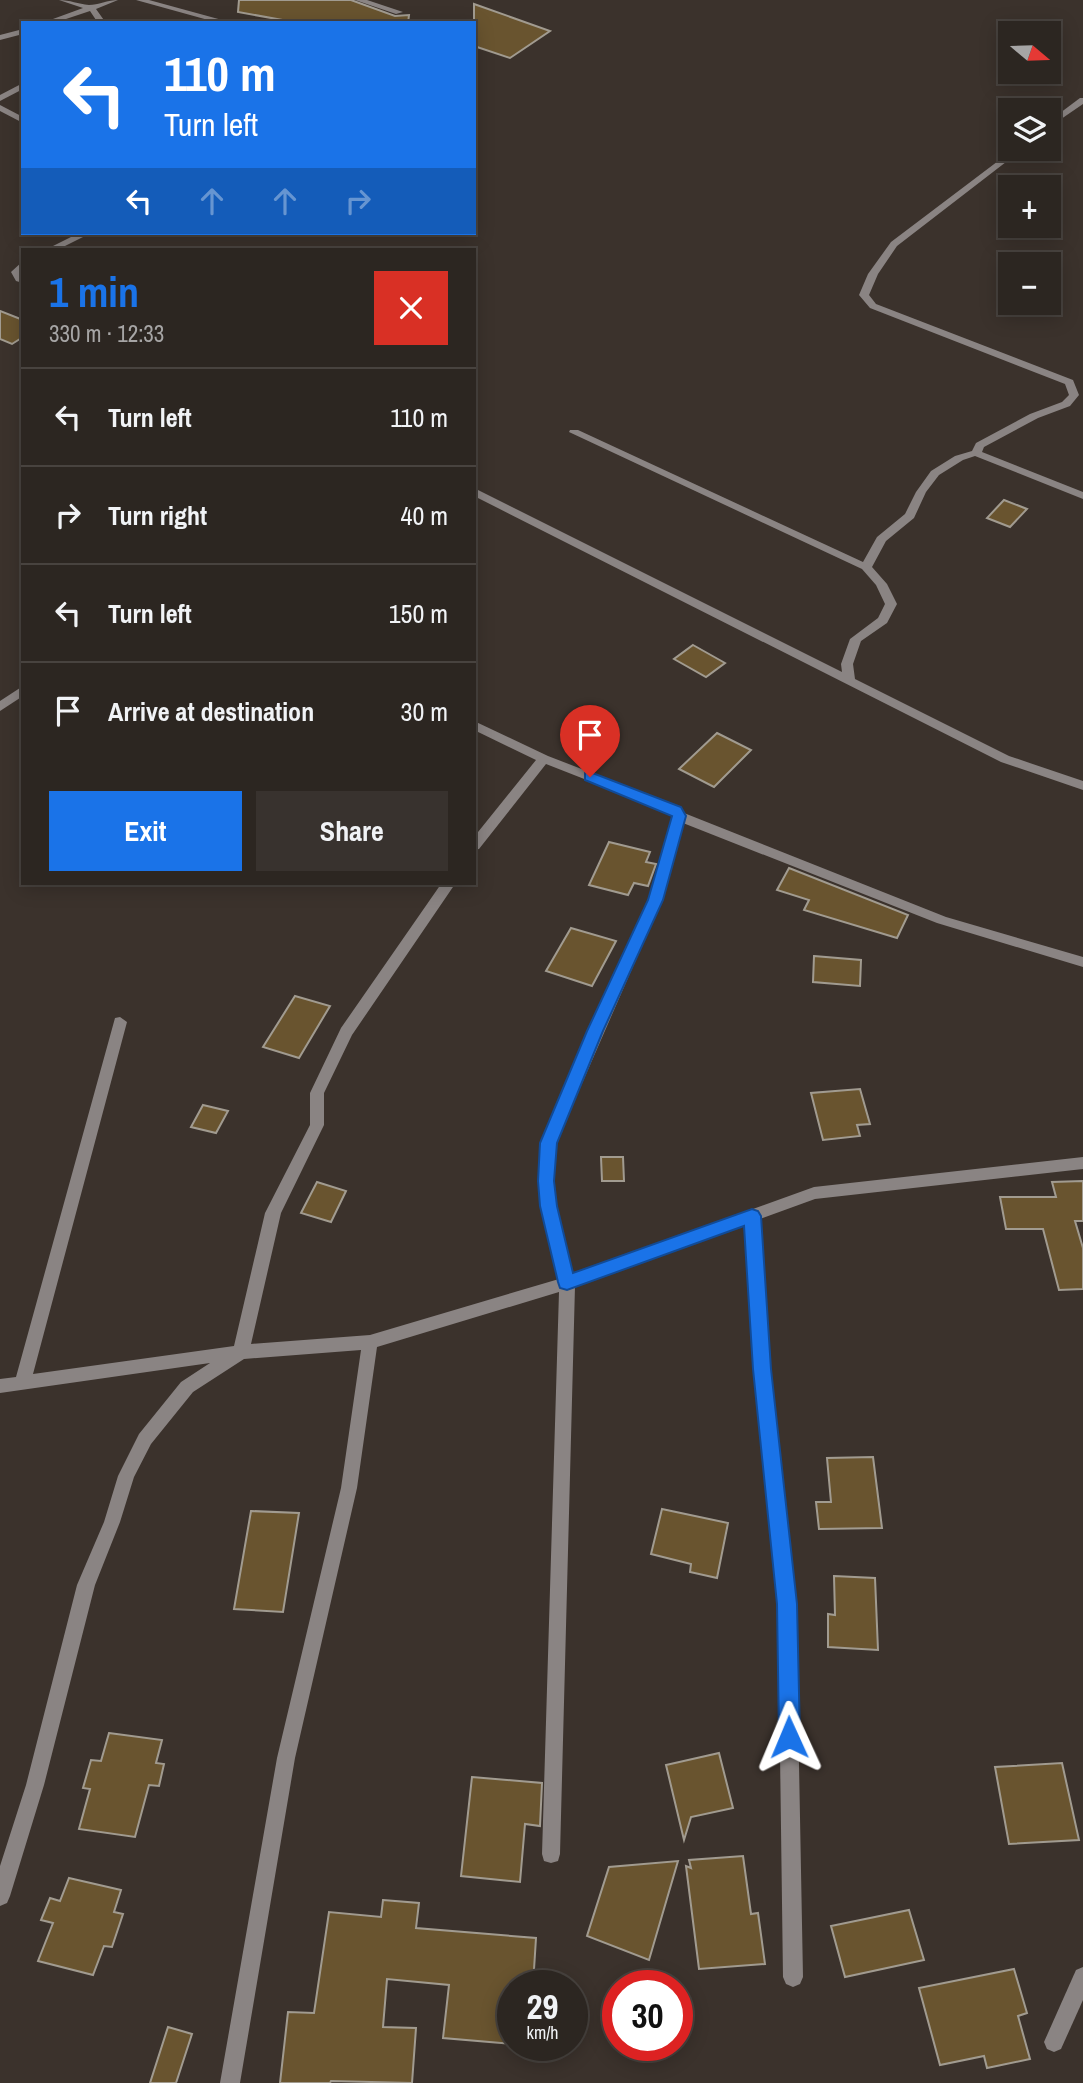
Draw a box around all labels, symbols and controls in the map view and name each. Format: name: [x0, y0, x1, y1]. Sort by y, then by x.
north arrow: [998, 21, 1060, 84]
map controls: [998, 21, 1061, 315]
text: 110 m: [164, 40, 276, 106]
icon: left: [49, 49, 140, 140]
button: layers: [998, 98, 1061, 161]
text: Turn left: [164, 103, 258, 146]
button: +: [998, 175, 1061, 238]
icon: left: [120, 182, 158, 220]
icon: ahead: [193, 182, 231, 220]
icon: ahead: [266, 182, 304, 220]
icon: right: [339, 182, 377, 220]
button: −: [998, 252, 1061, 315]
text: 1 min: [49, 264, 139, 320]
button: close: [374, 271, 448, 345]
text: 330 m · 12:33: [49, 318, 164, 349]
icon: left: [49, 398, 87, 436]
text: Turn left: [108, 400, 192, 435]
text: 110 m: [390, 400, 448, 435]
icon: right: [49, 496, 87, 534]
text: Turn right: [108, 498, 207, 533]
text: 40 m: [401, 498, 448, 533]
icon: left: [49, 594, 87, 632]
text: Turn left: [108, 596, 192, 631]
text: 150 m: [389, 596, 448, 631]
icon: arrive: [49, 692, 87, 730]
text: Arrive at destination: [108, 694, 314, 729]
text: 30 m: [401, 694, 448, 729]
pin: [560, 705, 620, 777]
icon: arrive: [571, 716, 609, 754]
button: Exit: [49, 791, 242, 871]
button: Share: [256, 791, 448, 871]
position arrow: [752, 1700, 826, 1774]
speed limit sign: 30: [602, 1970, 693, 2061]
text: 29: [527, 1983, 558, 2030]
text: km/h: [527, 2020, 559, 2045]

